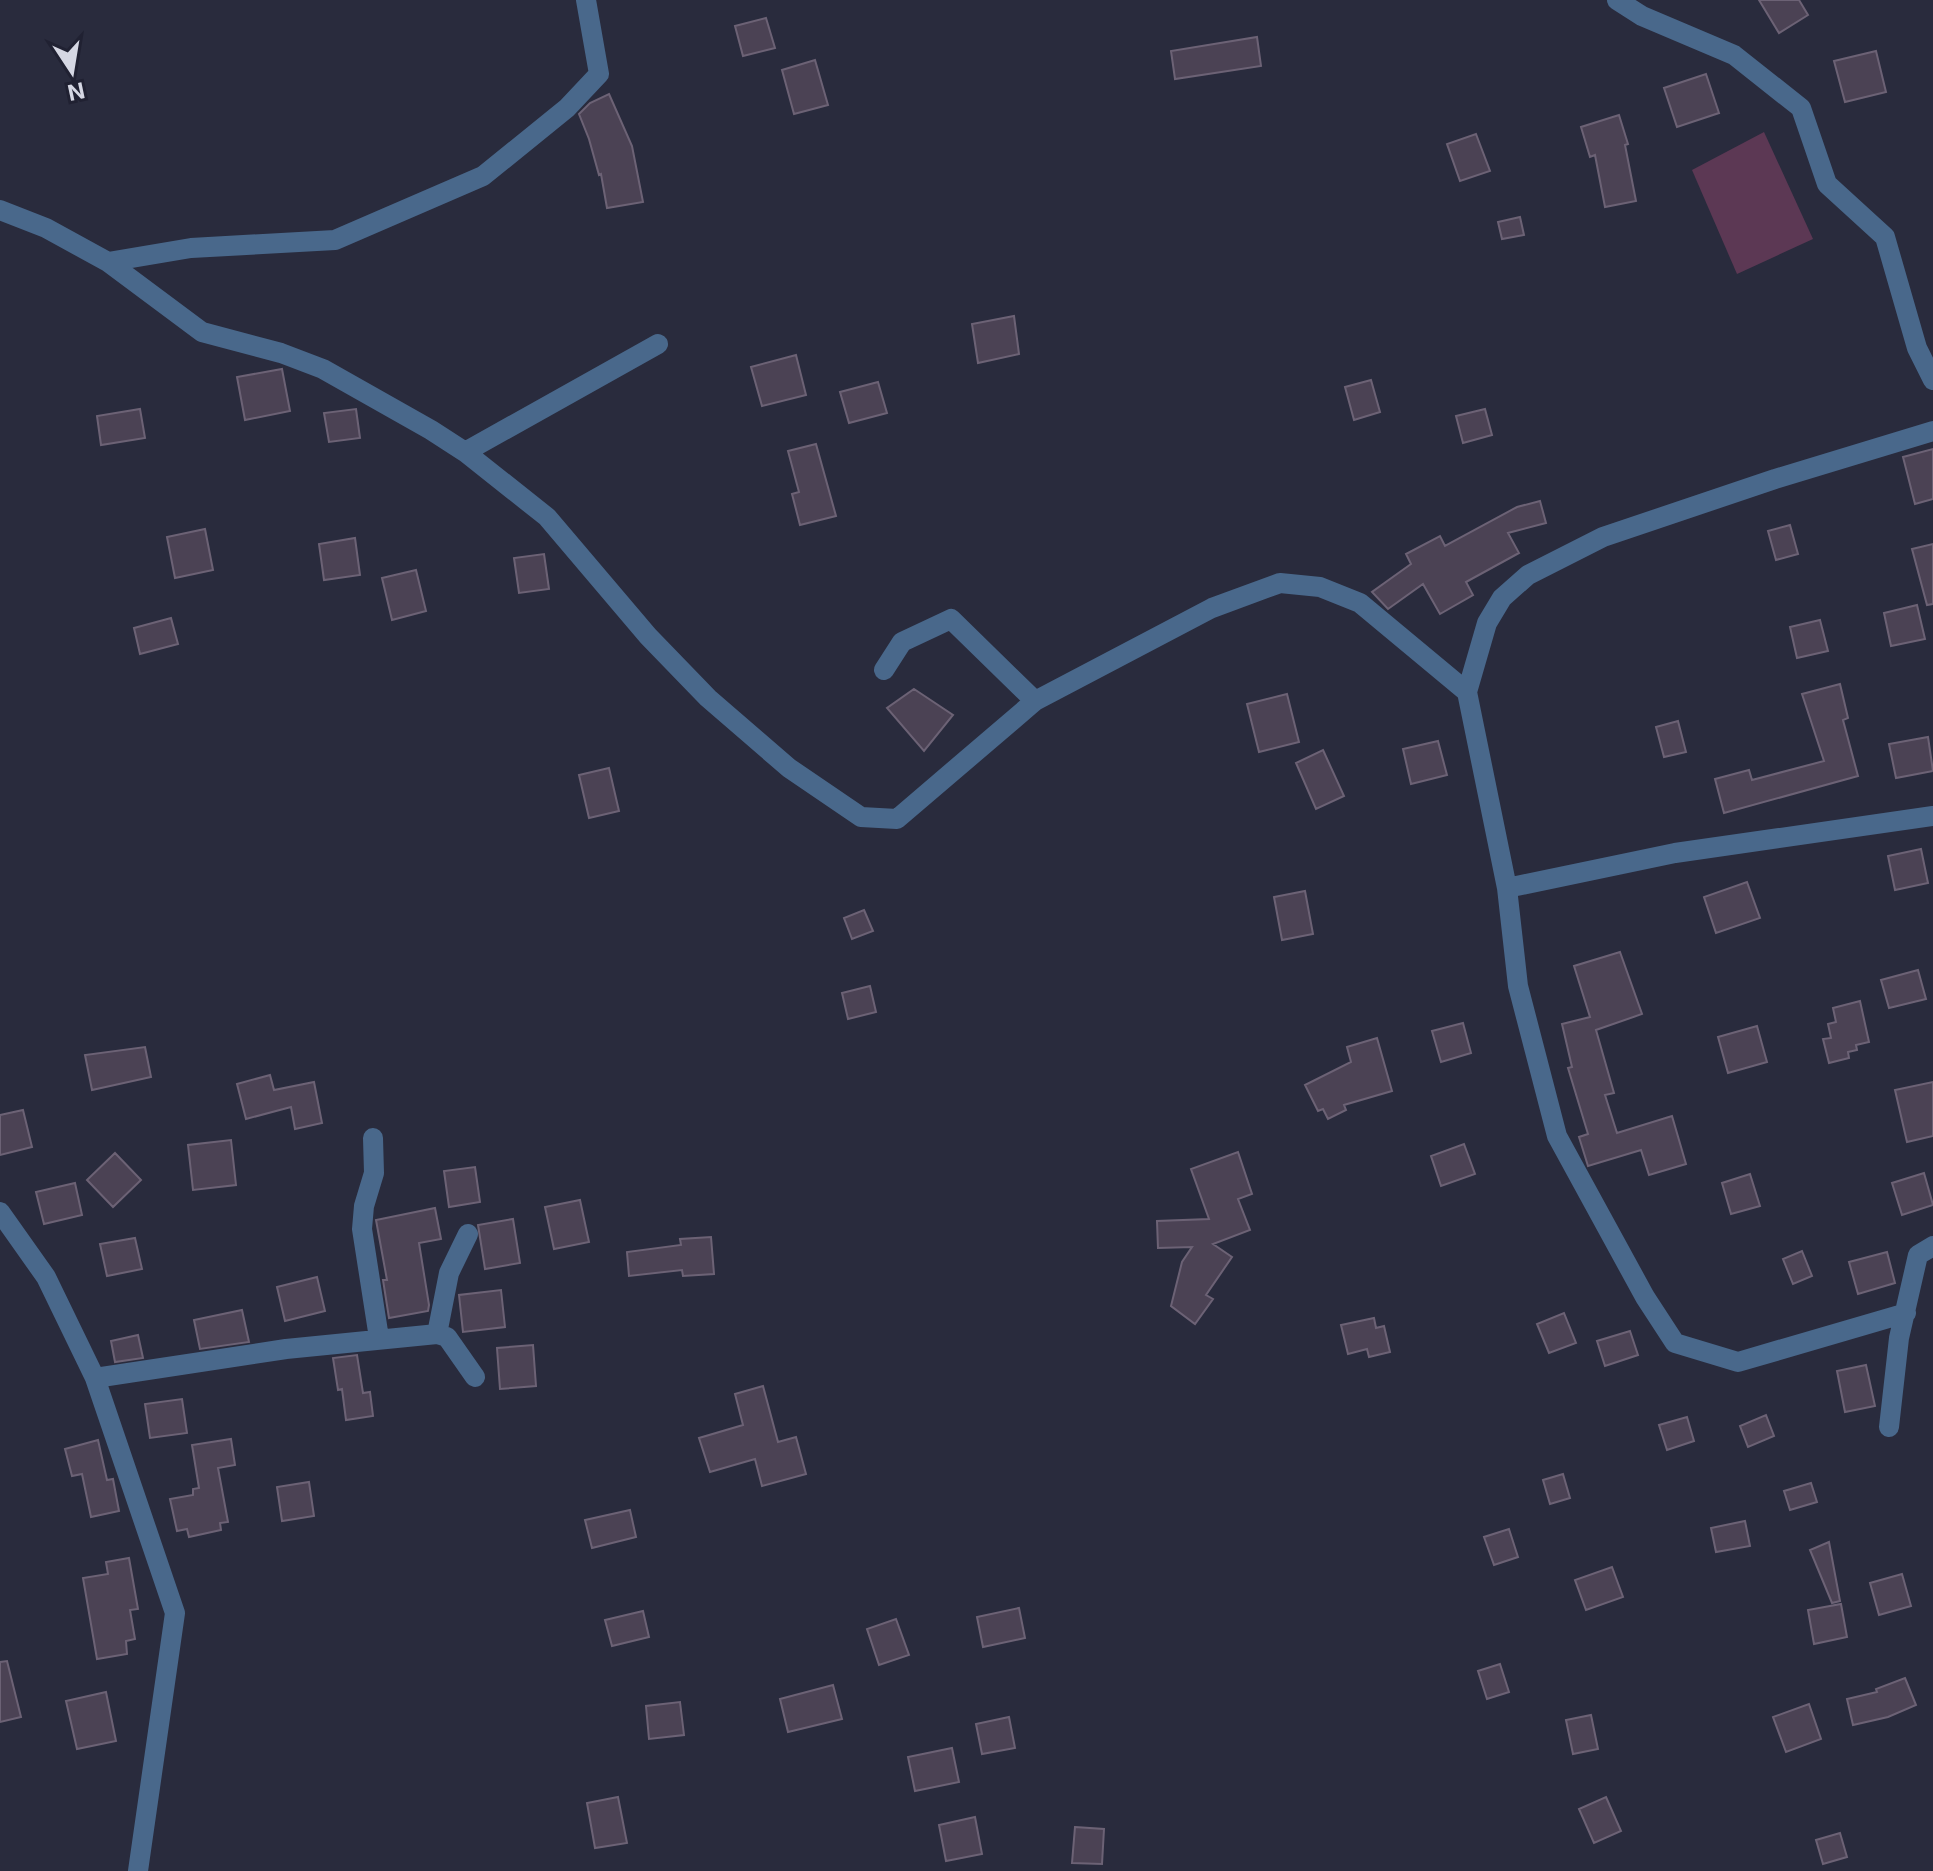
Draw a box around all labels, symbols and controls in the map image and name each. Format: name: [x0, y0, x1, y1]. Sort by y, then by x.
north arrow: [32, 32, 112, 112]
text: N: [65, 77, 87, 106]

